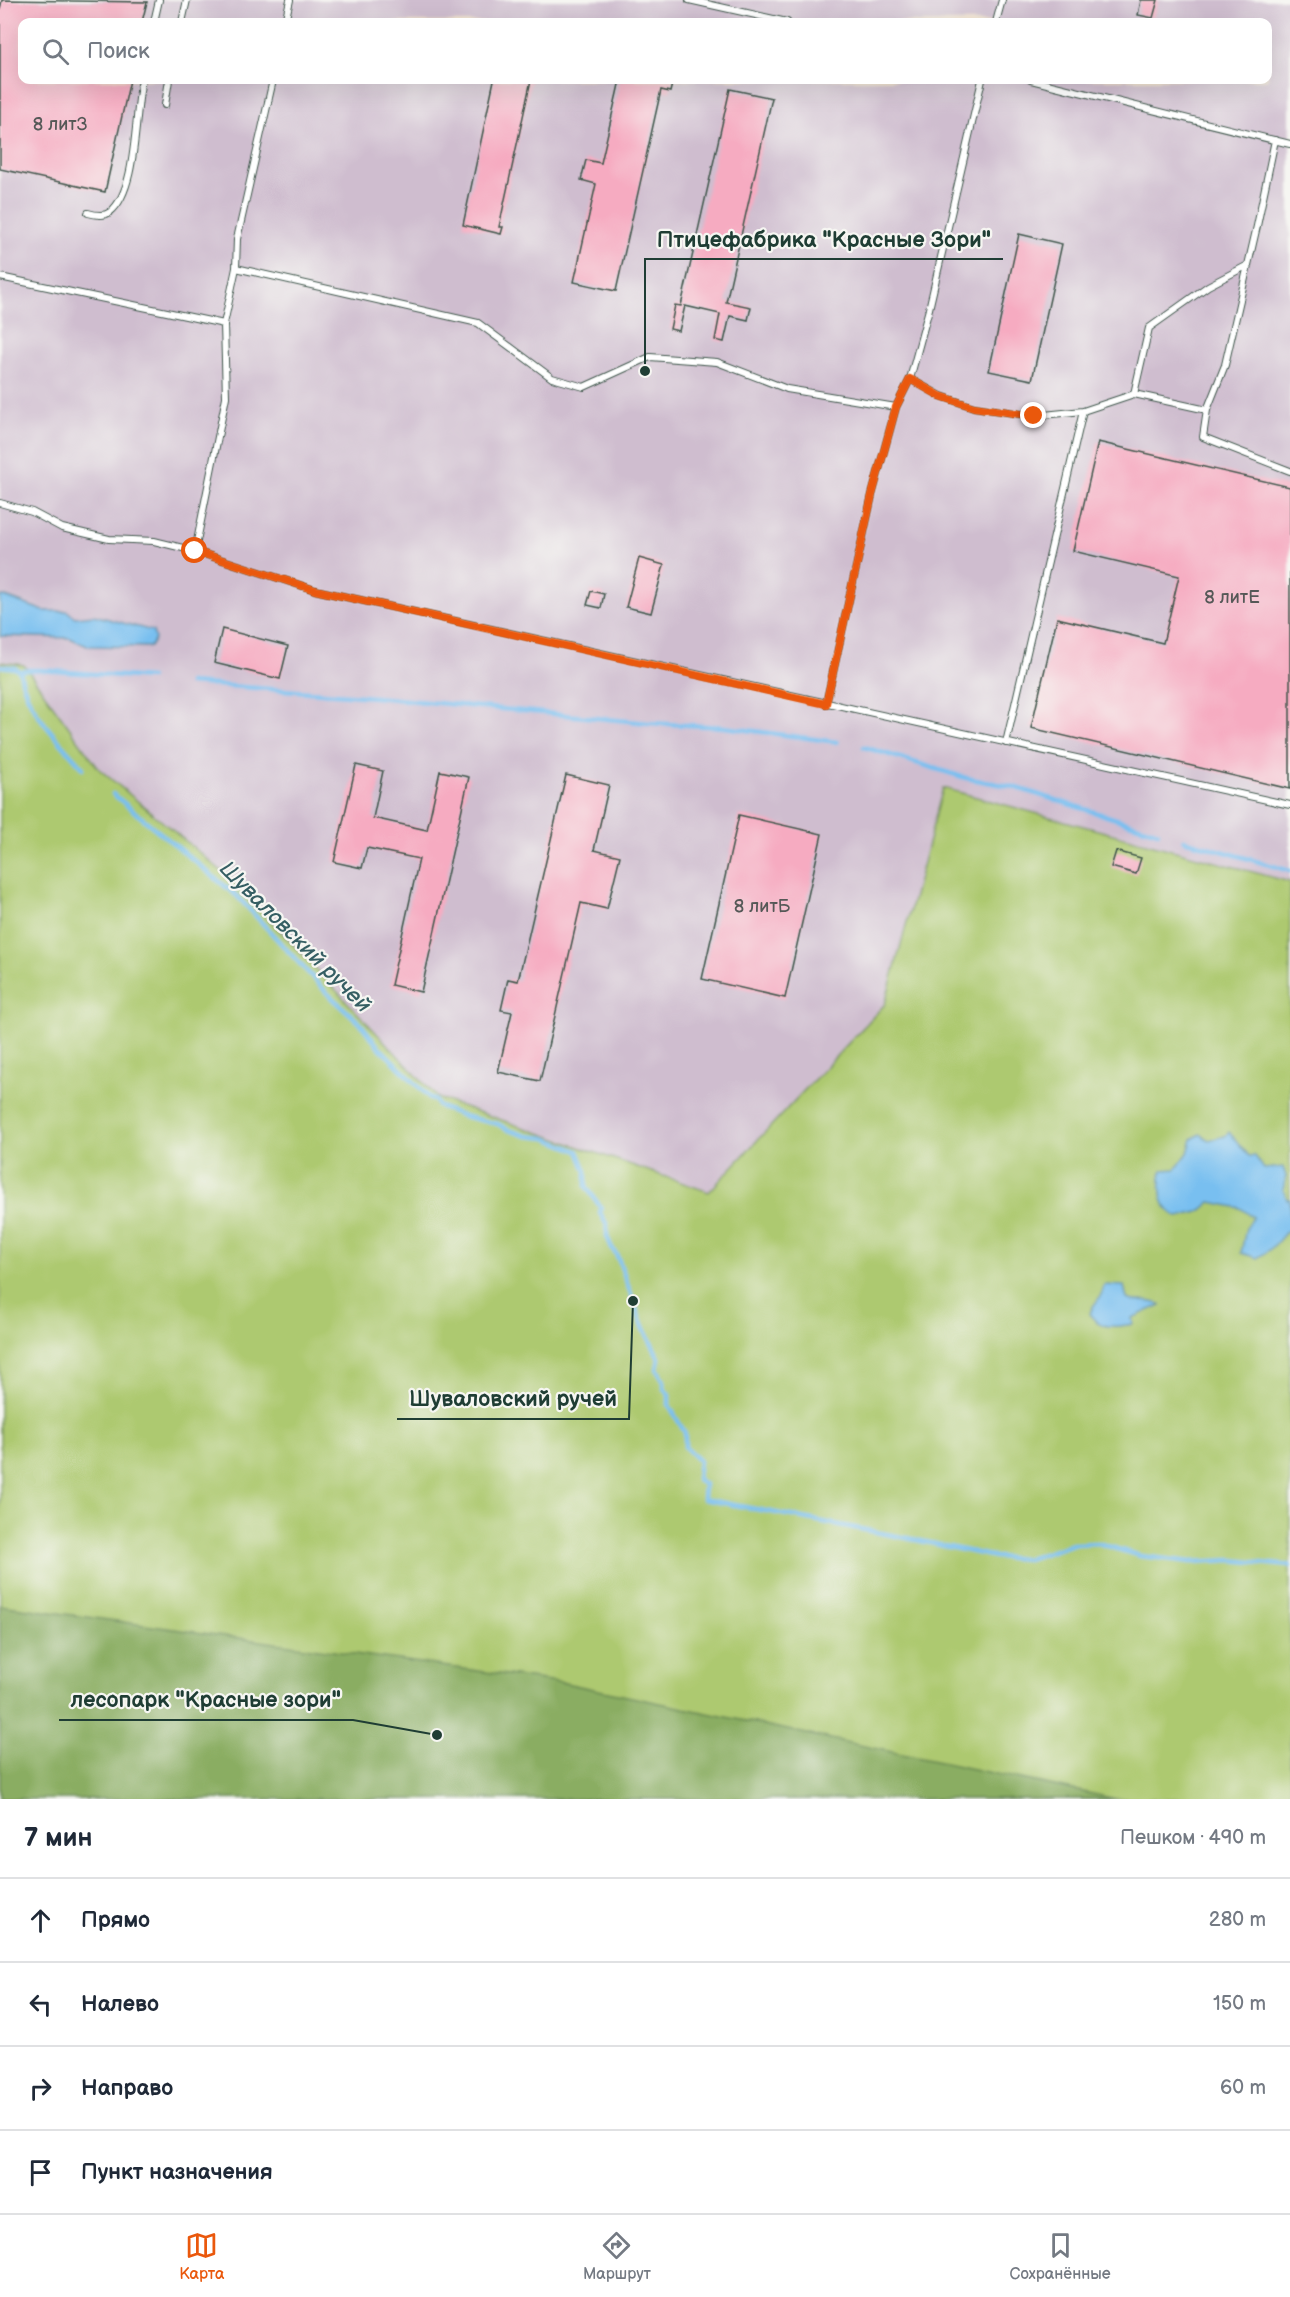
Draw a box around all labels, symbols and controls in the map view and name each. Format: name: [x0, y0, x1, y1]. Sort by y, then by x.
search box: [18, 18, 1272, 84]
icon: search: [39, 35, 72, 68]
text: Поиск: [87, 38, 150, 65]
house number: 8 литЗ: [33, 114, 88, 135]
callout: Птицефабрика "Красные Зори": [645, 219, 1003, 259]
text: Птицефабрика "Красные Зори": [657, 227, 991, 254]
route end: [1020, 402, 1046, 428]
route start: [181, 537, 207, 563]
house number: 8 литЕ: [1204, 587, 1260, 608]
water label: Шуваловский ручей: [213, 855, 377, 1019]
house number: 8 литБ: [734, 896, 791, 917]
callout: Шуваловский ручей: [397, 1379, 629, 1419]
text: Шуваловский ручей: [409, 1386, 617, 1413]
callout: лесопарк "Красные зори": [59, 1680, 353, 1720]
text: лесопарк "Красные зори": [70, 1687, 341, 1714]
text: 7 мин: [24, 1823, 92, 1854]
text: Пешком · 490 m: [1120, 1826, 1266, 1850]
icon: ahead: [24, 1904, 57, 1937]
text: Прямо: [81, 1907, 150, 1934]
text: 280 m: [1209, 1908, 1266, 1932]
icon: left: [24, 1988, 57, 2021]
text: Налево: [81, 1991, 159, 2018]
text: 150 m: [1213, 1992, 1266, 2016]
icon: right: [24, 2072, 57, 2105]
text: Направо: [81, 2075, 173, 2102]
text: 60 m: [1220, 2076, 1266, 2100]
icon: arrive: [24, 2156, 57, 2189]
text: Пункт назначения: [81, 2159, 273, 2186]
tab: Карта: [179, 2229, 224, 2284]
tab: Маршрут: [583, 2229, 651, 2284]
tab: Сохранённые: [1010, 2229, 1111, 2284]

